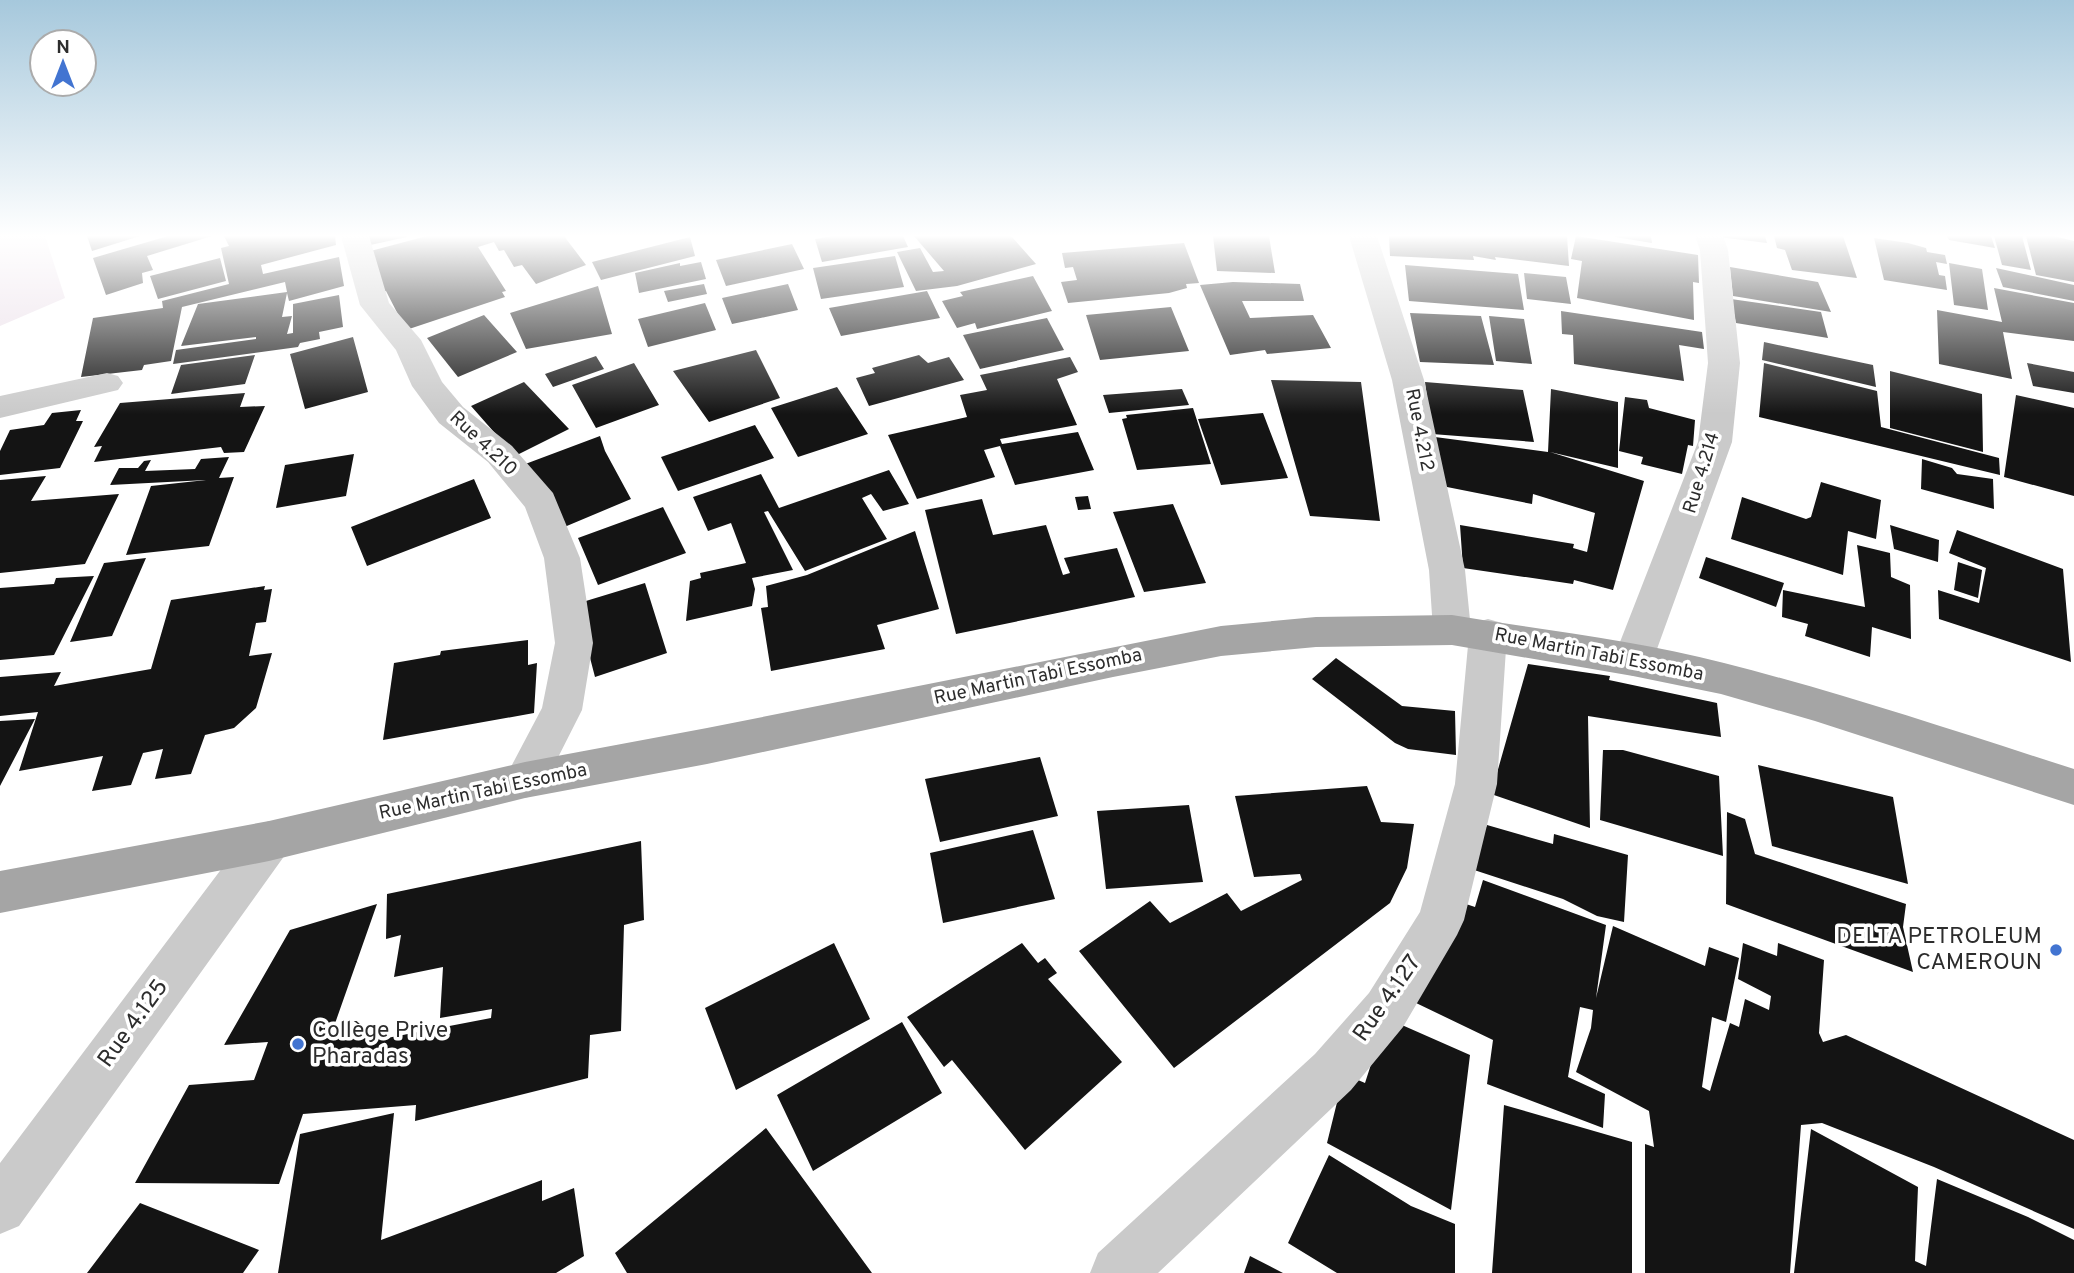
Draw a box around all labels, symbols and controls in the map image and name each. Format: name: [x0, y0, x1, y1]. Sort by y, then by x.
north arrow: [28, 28, 98, 98]
text: N: [56, 36, 70, 60]
street label: Rue 4.212: [1399, 386, 1439, 474]
street label: Rue 4.210: [444, 406, 522, 482]
street label: Rue 4.214: [1678, 429, 1726, 517]
street label: Rue Martin Tabi Essomba: [1493, 623, 1705, 687]
street label: Rue Martin Tabi Essomba: [932, 643, 1144, 711]
street label: Rue Martin Tabi Essomba: [377, 758, 589, 826]
place label: DELTA PETROLEUM CAMEROUN: [1836, 923, 2042, 978]
marker: DELTA PETROLEUM CAMEROUN: [2048, 942, 2064, 958]
street label: Rue 4.127: [1348, 950, 1428, 1048]
street label: Rue 4.125: [92, 974, 176, 1074]
place label: Collège Prive Pharadas: [312, 1017, 448, 1072]
marker: Collège Prive Pharadas: [290, 1036, 306, 1052]

